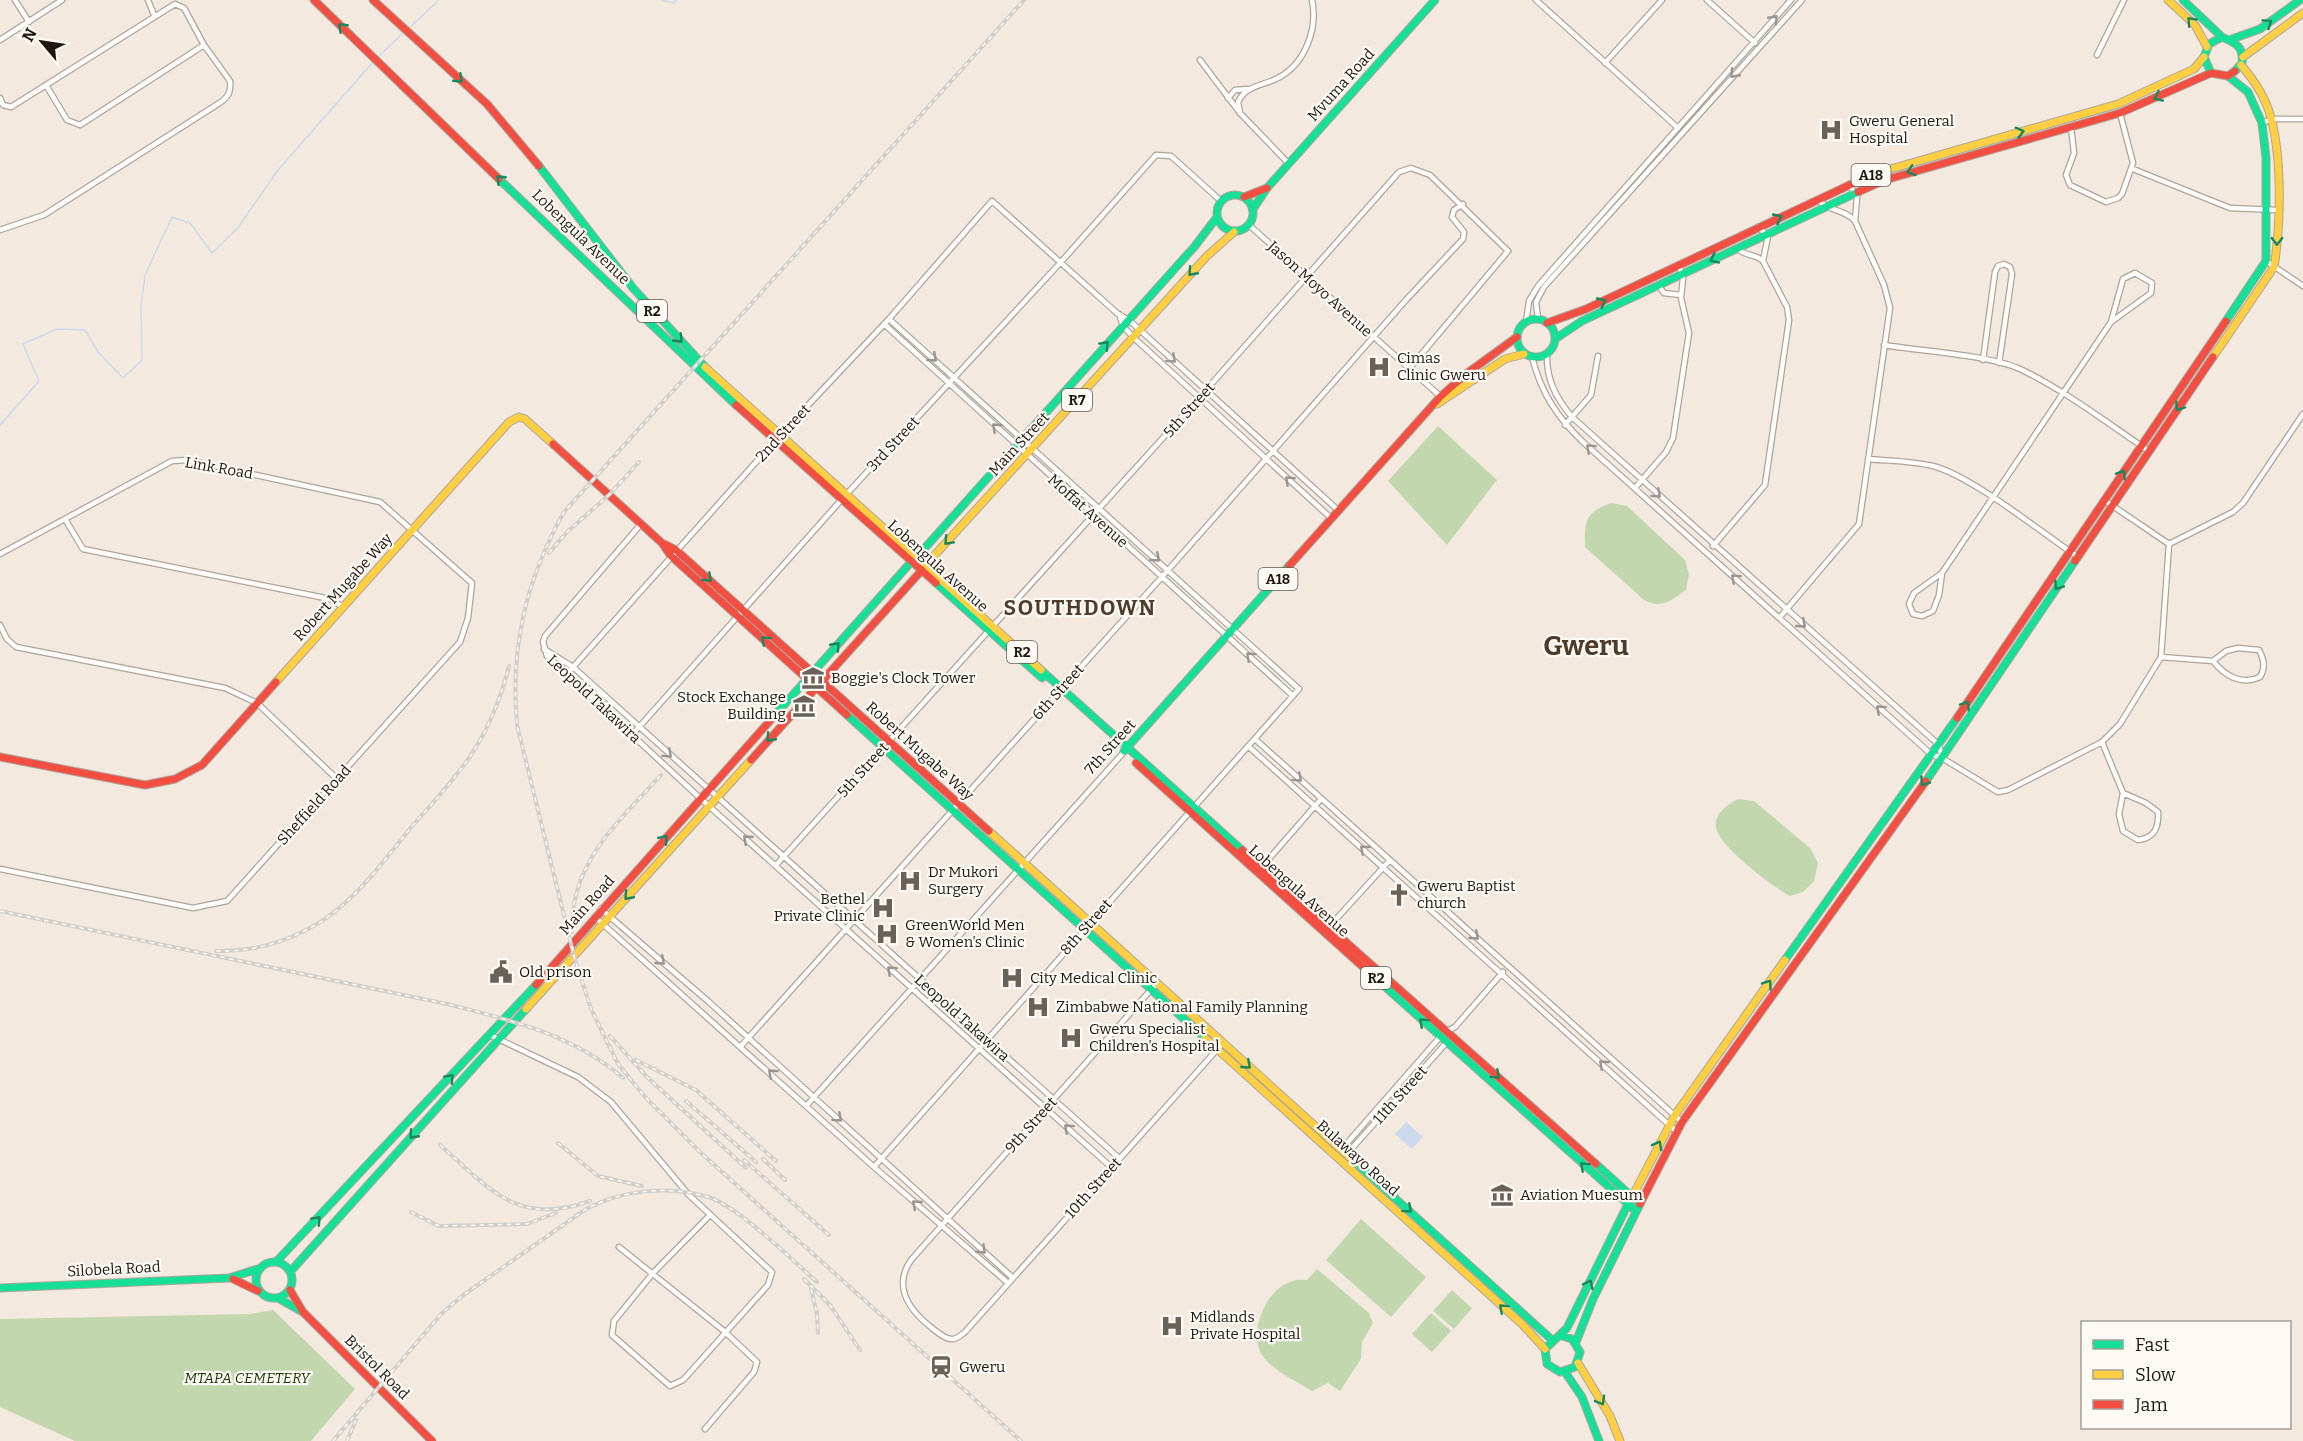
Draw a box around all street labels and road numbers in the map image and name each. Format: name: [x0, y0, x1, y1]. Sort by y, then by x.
street label: Mvuma Road: [1304, 45, 1378, 125]
road number: A18: [1852, 164, 1890, 186]
street label: Lobengula Avenue: [528, 186, 634, 288]
street label: Jason Moyo Avenue: [1263, 237, 1376, 341]
road number: R2: [637, 300, 667, 322]
street label: 5th Street: [1160, 378, 1219, 441]
road number: R7: [1062, 389, 1092, 411]
street label: 2nd Street: [752, 400, 814, 465]
street label: Main Street: [985, 408, 1053, 480]
street label: 3rd Street: [863, 412, 923, 475]
street label: Link Road: [184, 453, 255, 483]
street label: Moffat Avenue: [1044, 470, 1132, 552]
street label: Lobengula Avenue: [884, 516, 992, 616]
street label: Robert Mugabe Way: [290, 529, 396, 645]
road number: A18: [1258, 568, 1298, 590]
road number: R2: [1007, 641, 1037, 663]
street label: Leopold Takawira: [543, 651, 645, 747]
street label: 6th Street: [1028, 660, 1088, 724]
street label: Robert Mugabe Way: [862, 698, 978, 804]
street label: 7th Street: [1081, 715, 1140, 778]
street label: 5th Street: [834, 738, 893, 801]
street label: Sheffield Road: [273, 761, 355, 849]
street label: Lobengula Avenue: [1245, 841, 1353, 941]
street label: Main Road: [556, 872, 618, 938]
street label: 8th Street: [1056, 895, 1116, 959]
road number: R2: [1361, 967, 1391, 989]
street label: Leopold Takawira: [911, 971, 1013, 1065]
street label: 11th Street: [1369, 1062, 1431, 1128]
street label: 9th Street: [1001, 1093, 1061, 1157]
street label: Bulawayo Road: [1313, 1116, 1403, 1200]
street label: 10th Street: [1061, 1153, 1125, 1222]
street label: Silobela Road: [67, 1258, 161, 1280]
street label: Bristol Road: [341, 1331, 413, 1403]

